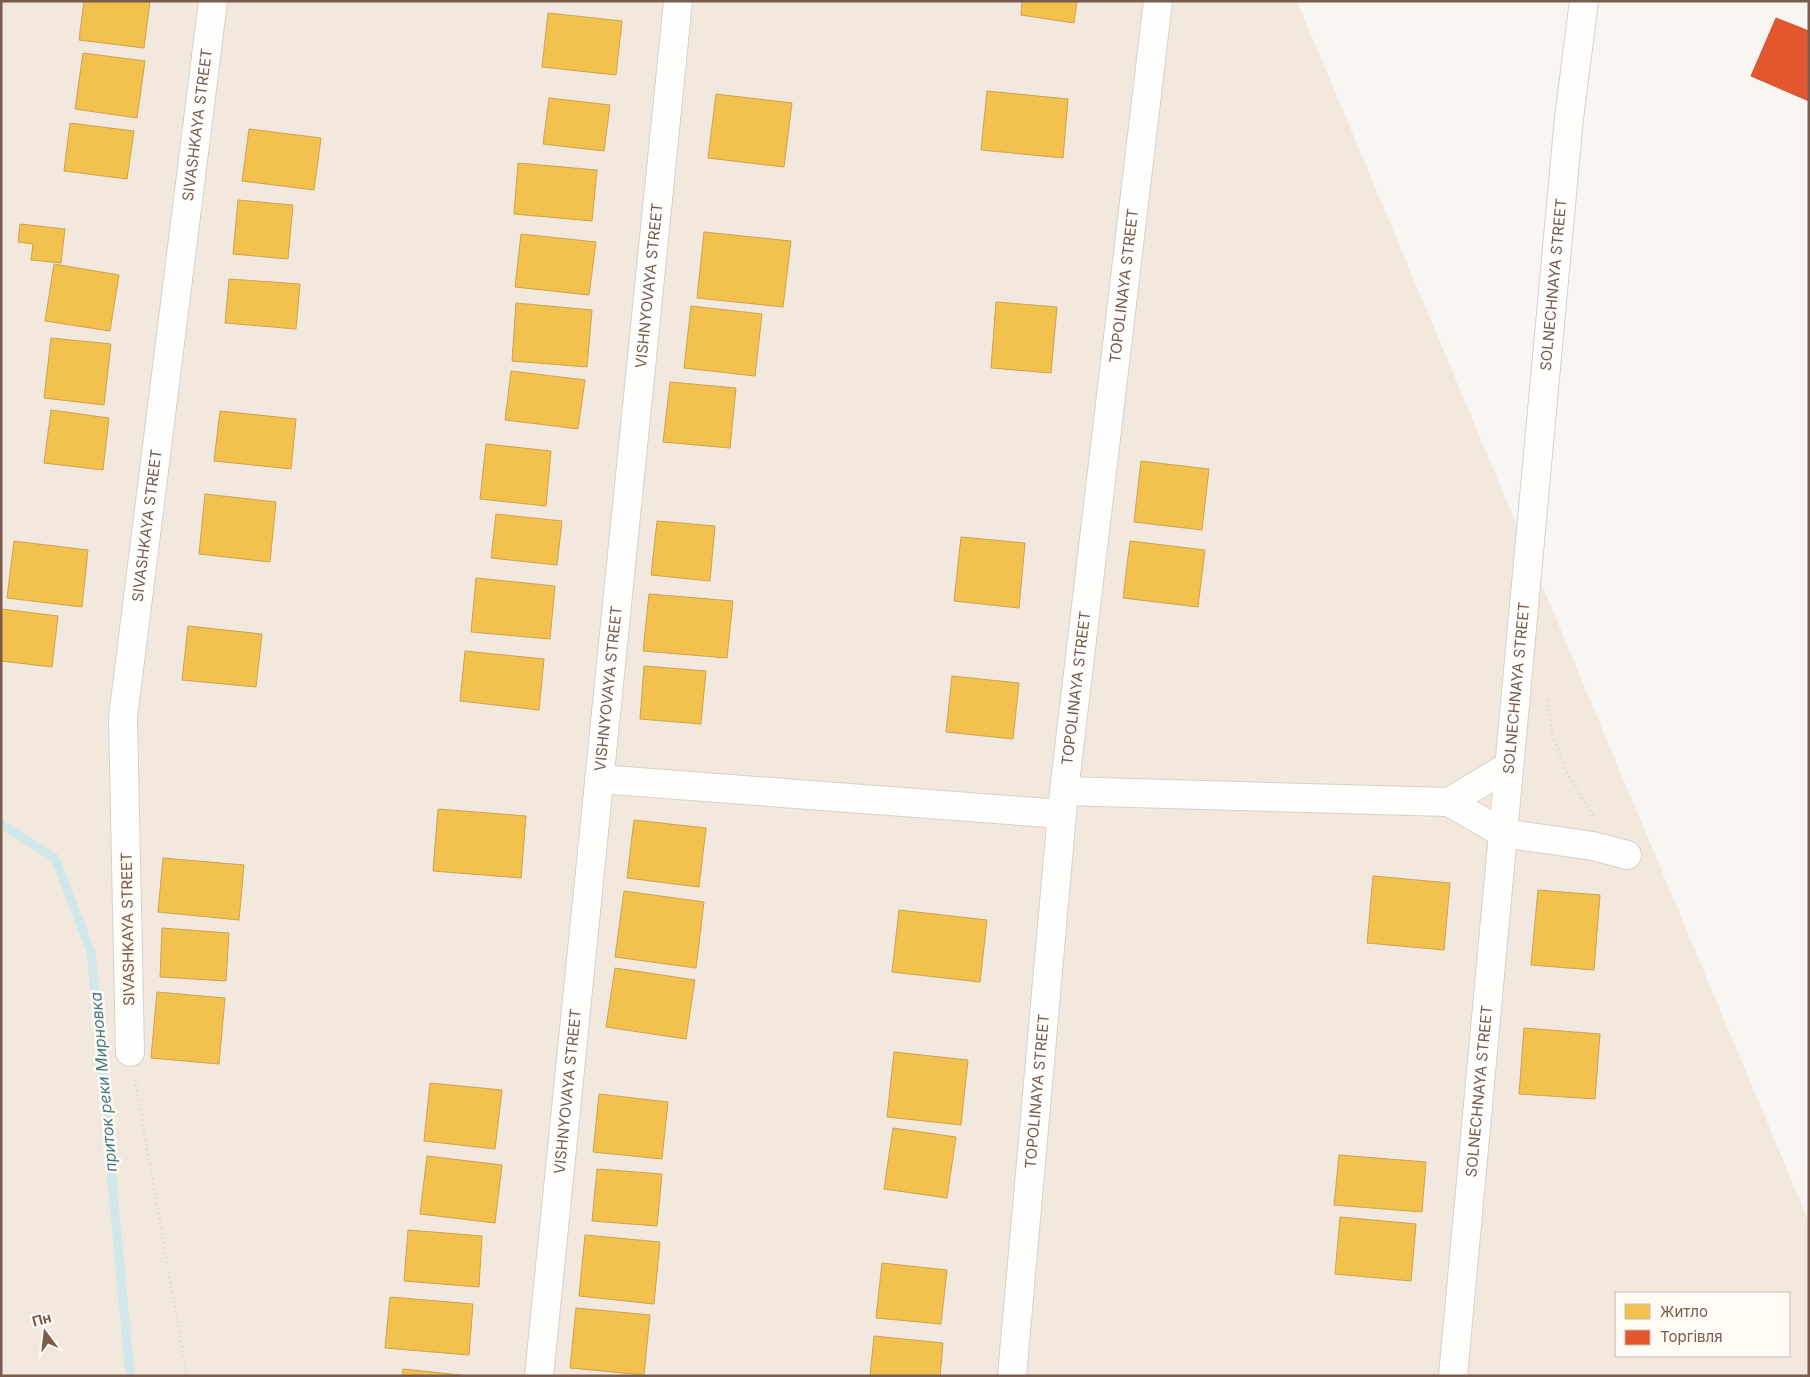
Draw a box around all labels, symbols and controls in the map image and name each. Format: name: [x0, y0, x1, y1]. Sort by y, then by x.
street label: SIVASHKAYA STREET: [178, 47, 216, 202]
street label: SOLNECHNAYA STREET: [1536, 198, 1571, 372]
street label: VISHNYOVAYA STREET: [631, 202, 667, 369]
street label: TOPOLINAYA STREET: [1105, 208, 1142, 364]
street label: SIVASHKAYA STREET: [128, 448, 166, 603]
street label: SOLNECHNAYA STREET: [1499, 601, 1533, 775]
street label: VISHNYOVAYA STREET: [590, 605, 626, 772]
street label: TOPOLINAYA STREET: [1057, 610, 1094, 766]
street label: SIVASHKAYA STREET: [117, 852, 138, 1006]
water label: приток реки Мирновка: [85, 991, 121, 1173]
street label: SOLNECHNAYA STREET: [1461, 1004, 1496, 1178]
street label: VISHNYOVAYA STREET: [549, 1008, 585, 1175]
street label: TOPOLINAYA STREET: [1020, 1013, 1053, 1169]
legend: [1615, 1292, 1790, 1357]
text: Житло: [1660, 1302, 1708, 1321]
north arrow: [20, 1307, 70, 1357]
text: Пн: [30, 1308, 53, 1330]
text: Торгівля: [1660, 1327, 1723, 1346]

